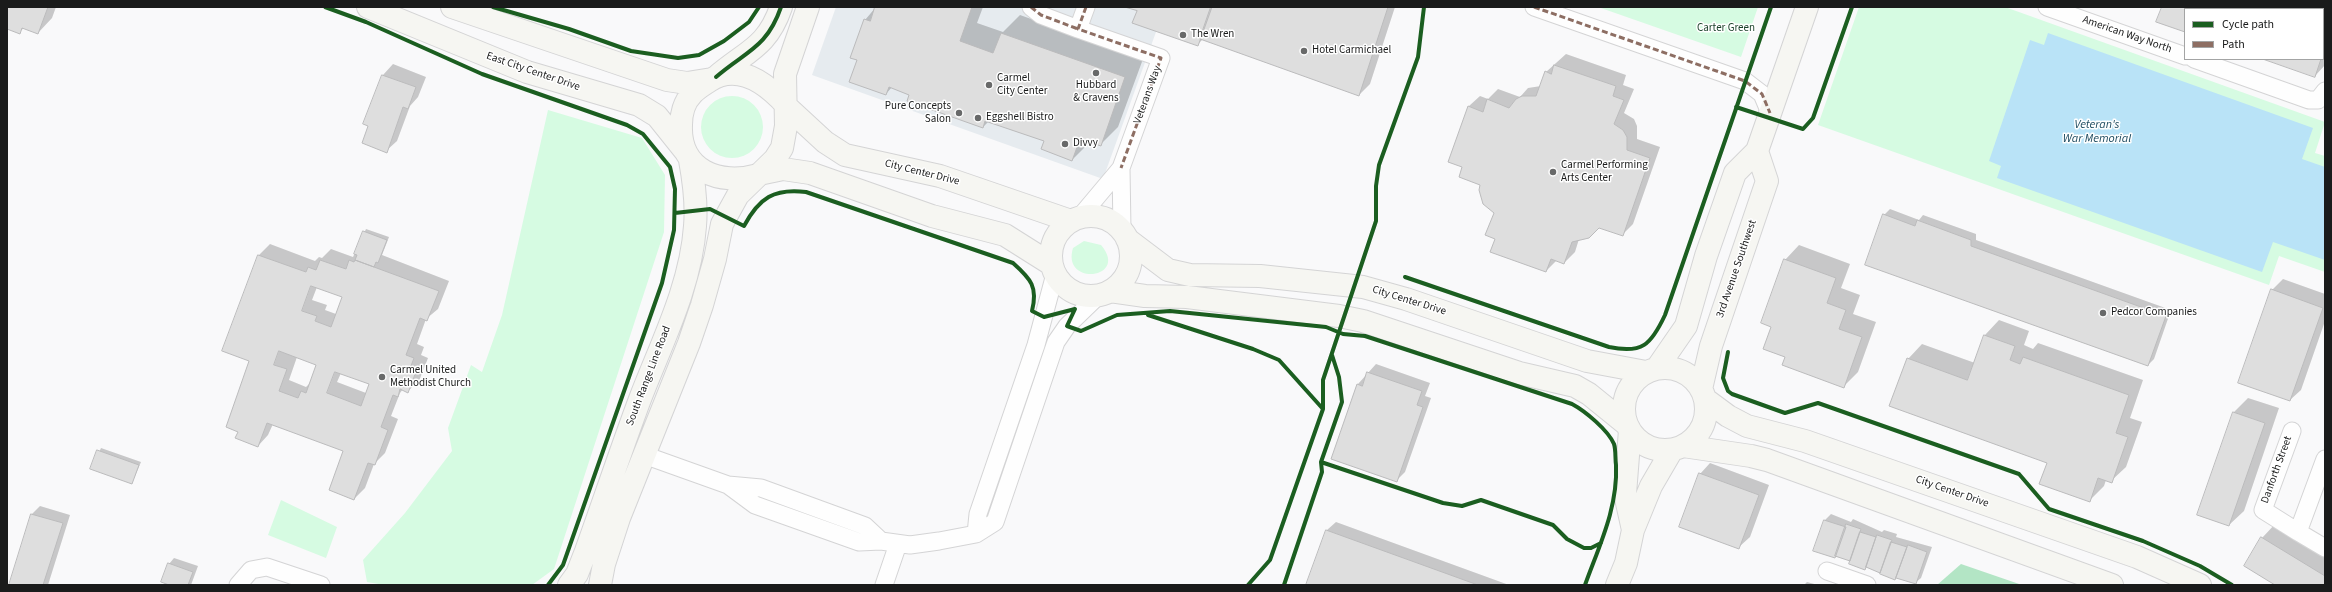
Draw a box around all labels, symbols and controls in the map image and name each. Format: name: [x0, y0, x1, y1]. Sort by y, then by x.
legend: [2184, 8, 2324, 60]
street label: American Way North: [2081, 14, 2173, 56]
text: Cycle path: [2222, 16, 2274, 33]
park label: Carter Green: [1697, 22, 1755, 36]
place label: The Wren: [1191, 28, 1234, 42]
marker: The Wren: [1178, 30, 1188, 40]
text: Path: [2222, 36, 2245, 53]
place label: Hotel Carmichael: [1312, 44, 1391, 58]
marker: Hotel Carmichael: [1299, 46, 1309, 56]
street label: East City Center Drive: [484, 50, 582, 94]
street label: Veterans Way: [1131, 64, 1165, 126]
marker: Hubbard & Cravens: [1091, 68, 1101, 78]
place label: Carmel City Center: [997, 72, 1048, 98]
place label: Hubbard & Cravens: [1073, 79, 1119, 105]
marker: Carmel City Center: [984, 80, 994, 90]
place label: Pure Concepts Salon: [885, 100, 951, 126]
marker: Pure Concepts Salon: [954, 108, 964, 118]
place label: Eggshell Bistro: [986, 111, 1054, 125]
marker: Eggshell Bistro: [973, 113, 983, 123]
water label: Veteran's War Memorial: [2063, 118, 2131, 146]
place label: Divvy: [1073, 137, 1098, 151]
marker: Divvy: [1060, 139, 1070, 149]
street label: City Center Drive: [883, 157, 961, 189]
place label: Carmel Performing Arts Center: [1561, 159, 1648, 185]
marker: Carmel Performing Arts Center: [1548, 167, 1558, 177]
street label: 3rd Avenue Southwest: [1714, 218, 1760, 320]
street label: City Center Drive: [1370, 283, 1448, 319]
place label: Pedcor Companies: [2111, 306, 2197, 320]
marker: Pedcor Companies: [2098, 308, 2108, 318]
street label: South Range Line Road: [624, 324, 674, 428]
place label: Carmel United Methodist Church: [390, 364, 471, 390]
marker: Carmel United Methodist Church: [377, 372, 387, 382]
street label: Danforth Street: [2259, 435, 2295, 505]
street label: City Center Drive: [1914, 473, 1990, 511]

